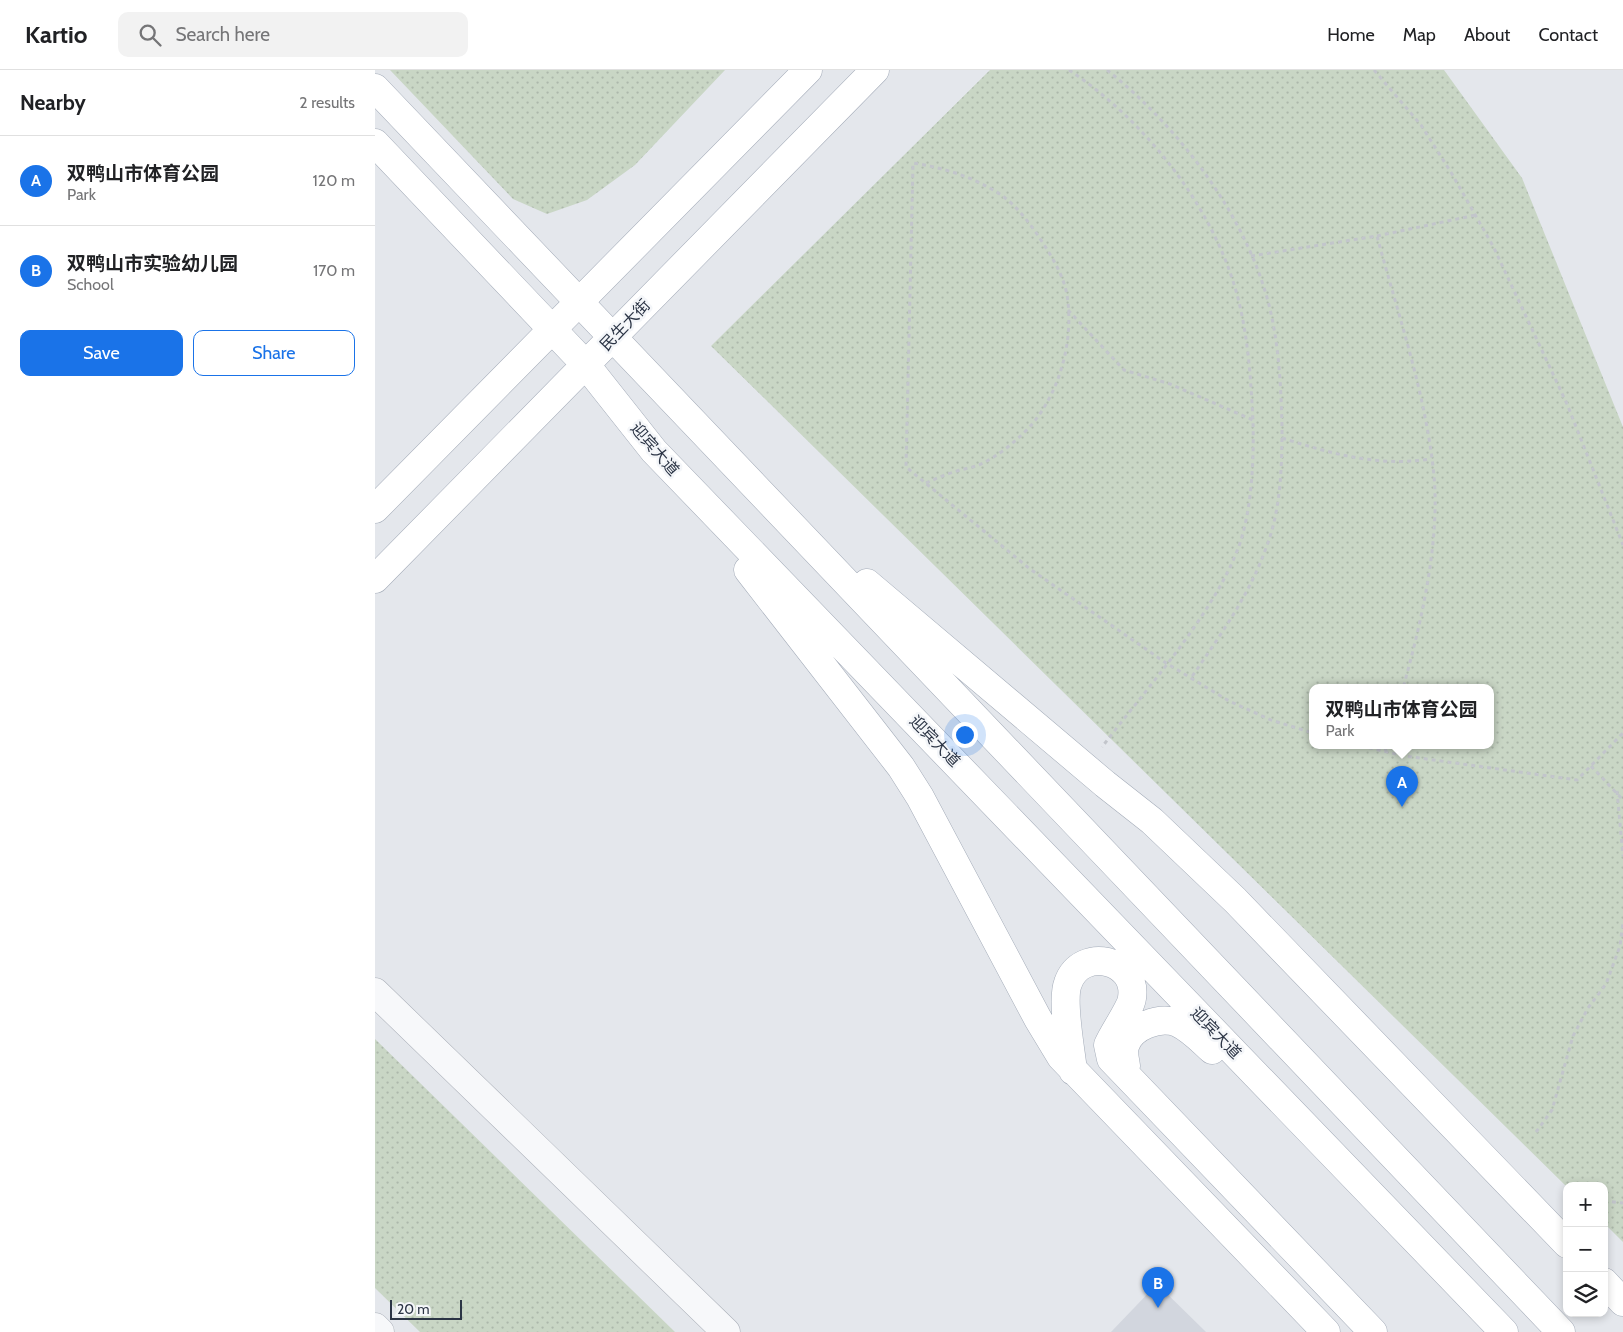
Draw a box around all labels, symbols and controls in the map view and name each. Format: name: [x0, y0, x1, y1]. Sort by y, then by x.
search box: [118, 12, 468, 57]
text: Kartio: [25, 20, 88, 49]
icon: search: [136, 21, 164, 49]
text: Search here: [176, 23, 270, 46]
text: Home: [1327, 24, 1375, 46]
text: Map: [1403, 24, 1436, 46]
text: About: [1464, 24, 1510, 46]
text: Contact: [1538, 24, 1598, 46]
text: Nearby: [20, 90, 86, 115]
text: 2 results: [299, 93, 355, 112]
text: 双鸭山市体育公园: [67, 162, 219, 185]
text: A: [31, 171, 41, 190]
text: 120 m: [313, 171, 355, 190]
text: Park: [67, 185, 96, 204]
text: 双鸭山市实验幼儿园: [67, 252, 238, 275]
text: B: [31, 261, 41, 280]
text: 170 m: [313, 261, 355, 280]
text: School: [67, 275, 114, 294]
street label: 民生大街: [596, 295, 654, 355]
button: Save: [20, 330, 183, 376]
button: Share: [193, 330, 355, 376]
street label: 迎宾大道: [627, 419, 683, 479]
popup: [1309, 684, 1494, 749]
text: 双鸭山市体育公园: [1325, 698, 1478, 721]
street label: 迎宾大道: [906, 711, 964, 771]
text: Park: [1325, 721, 1354, 740]
your location: [952, 722, 978, 748]
pin: A: [1386, 766, 1418, 807]
street label: 迎宾大道: [1187, 1003, 1245, 1063]
map controls: [1563, 1182, 1608, 1317]
button: +: [1563, 1182, 1608, 1227]
button: −: [1563, 1227, 1608, 1272]
pin: B: [1142, 1267, 1174, 1308]
button: layers: [1563, 1272, 1608, 1317]
scale bar: [390, 1297, 463, 1320]
text: 20 m: [397, 1300, 430, 1318]

